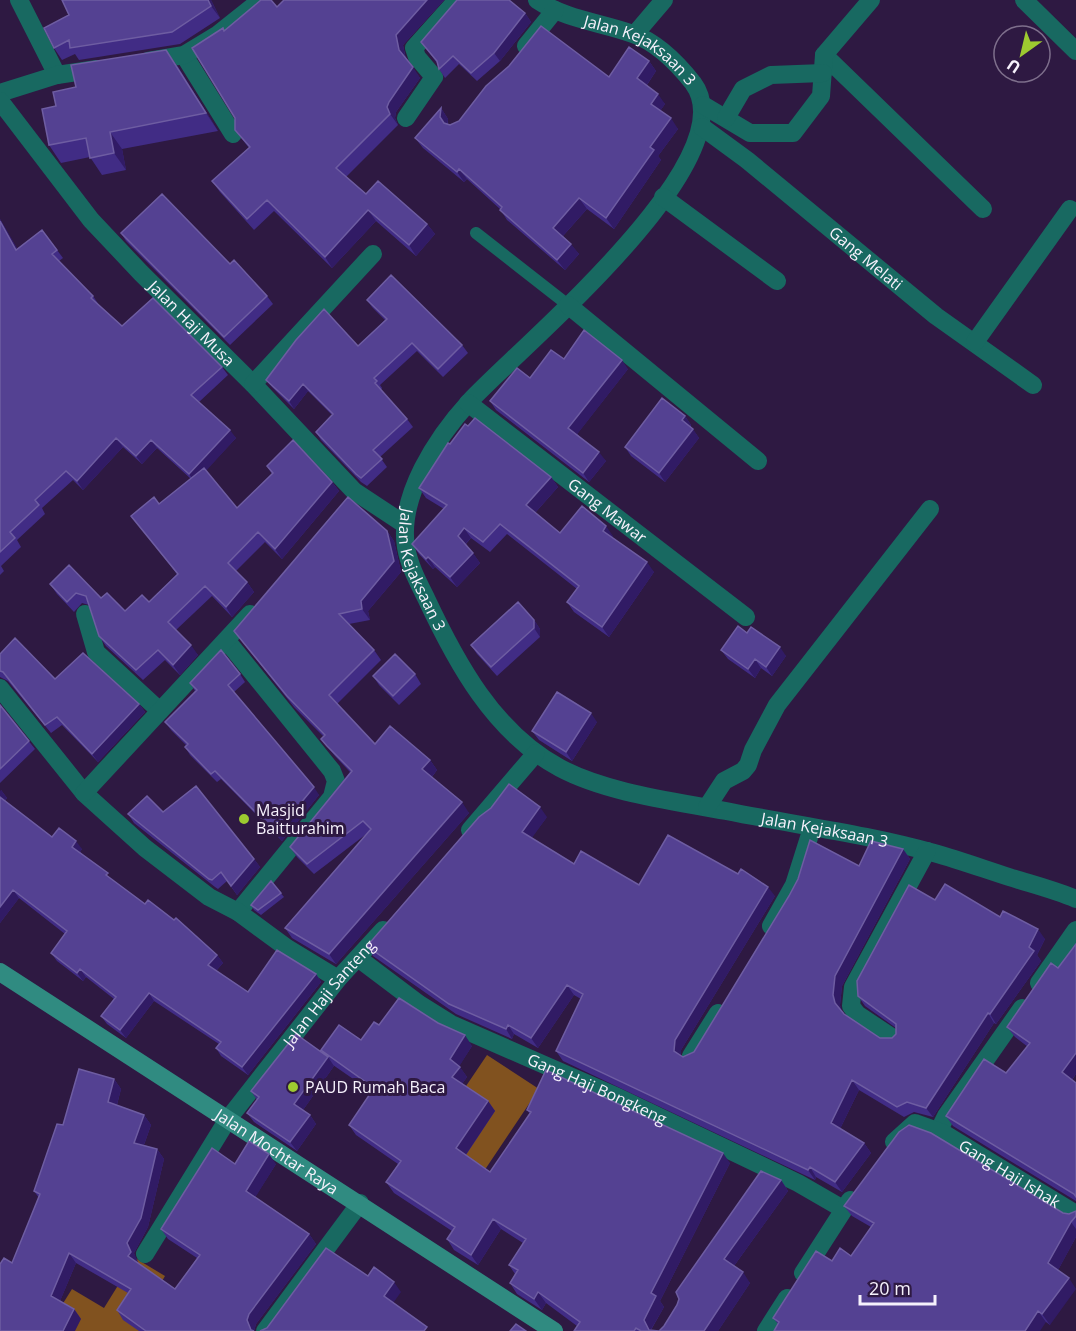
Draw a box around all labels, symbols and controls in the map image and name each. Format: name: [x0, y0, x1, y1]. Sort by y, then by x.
street label: Jalan Kejaksaan 3: [579, 9, 701, 90]
north arrow: [992, 24, 1052, 84]
text: U: [1002, 54, 1025, 79]
street label: Gang Melati: [825, 221, 907, 295]
street label: Jalan Haji Musa: [142, 274, 240, 371]
street label: Gang Mawar: [563, 473, 652, 548]
street label: Jalan Kejaksaan 3: [394, 504, 451, 635]
place label: Masjid Baitturahim: [256, 799, 345, 839]
street label: Jalan Kejaksaan 3: [757, 807, 890, 852]
marker: Masjid Baitturahim: [237, 812, 251, 826]
street label: Jalan Haji Santeng: [277, 934, 380, 1053]
street label: Gang Haji Bongkeng: [524, 1048, 671, 1130]
place label: PAUD Rumah Baca: [305, 1076, 445, 1098]
marker: PAUD Rumah Baca: [286, 1080, 300, 1094]
street label: Jalan Mochtar Raya: [209, 1102, 343, 1199]
street label: Gang Haji Ishak: [955, 1134, 1065, 1213]
scale bar: [860, 1268, 935, 1306]
text: 20 m: [869, 1276, 911, 1300]

